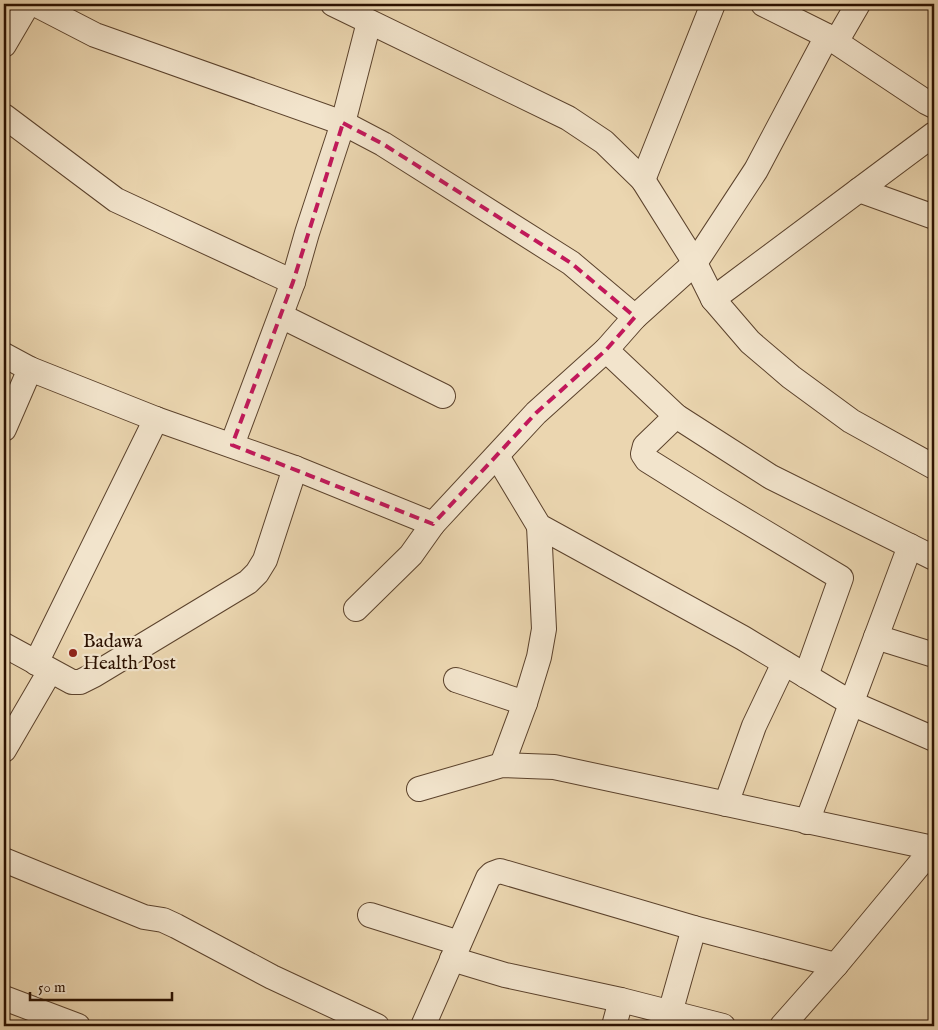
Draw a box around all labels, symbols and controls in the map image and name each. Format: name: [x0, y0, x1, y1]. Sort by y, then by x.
place label: Badawa Health Post: [83, 630, 177, 676]
marker: Badawa Health Post: [67, 647, 79, 659]
scale bar: [30, 970, 172, 1002]
text: 50 m: [38, 978, 66, 997]

